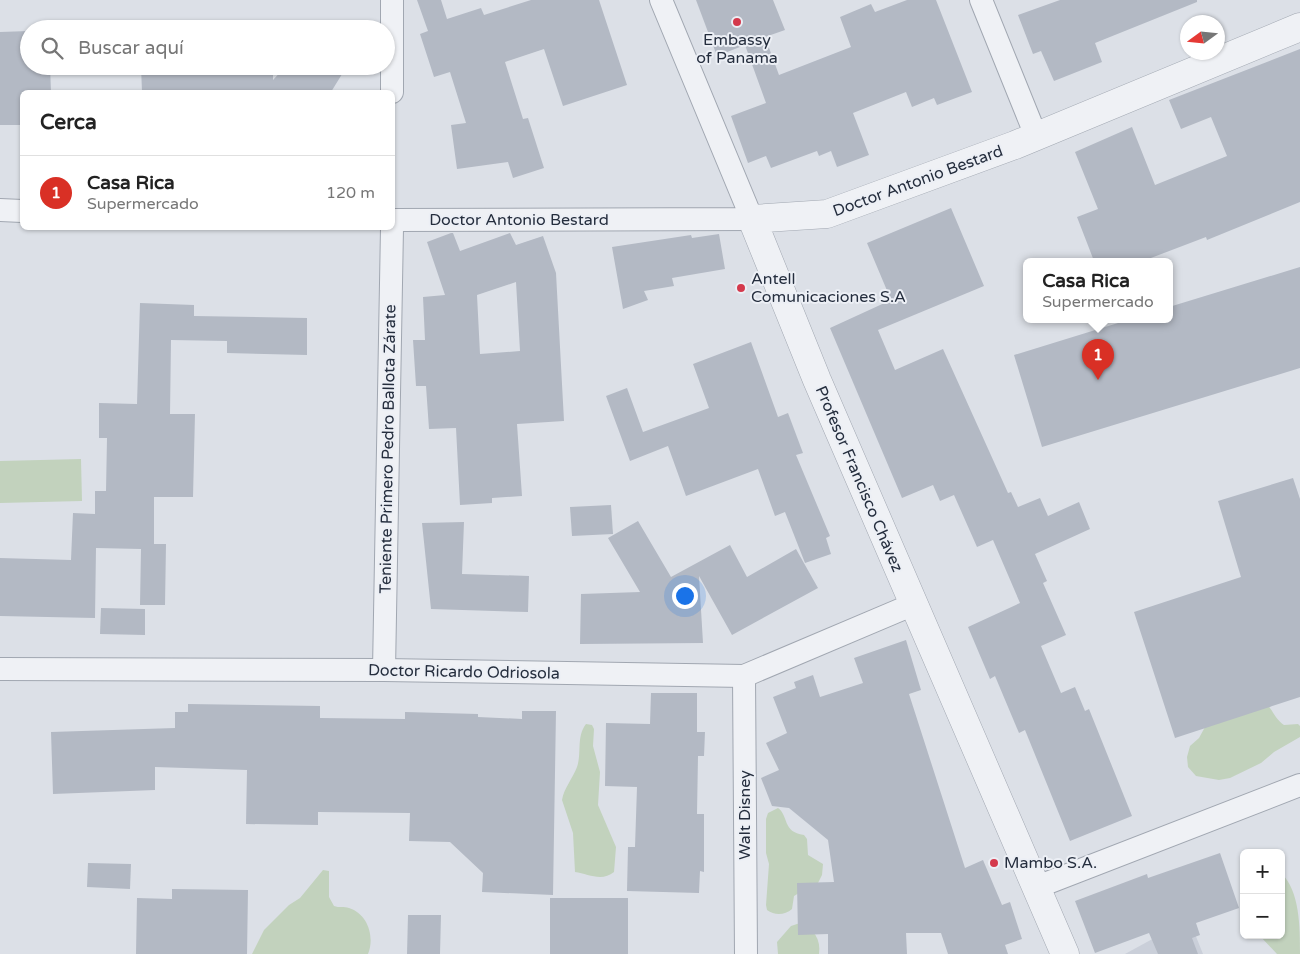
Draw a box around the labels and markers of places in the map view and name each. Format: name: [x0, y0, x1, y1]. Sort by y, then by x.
marker: Embassy of Panama: [731, 16, 743, 28]
place label: Embassy of Panama: [696, 30, 778, 68]
place label: Antell Comunicaciones S.A: [751, 269, 906, 307]
marker: Antell Comunicaciones S.A: [735, 282, 747, 294]
pin: 1: [1082, 339, 1114, 380]
place label: Mambo S.A.: [1004, 853, 1097, 873]
marker: Mambo S.A.: [988, 857, 1000, 869]

